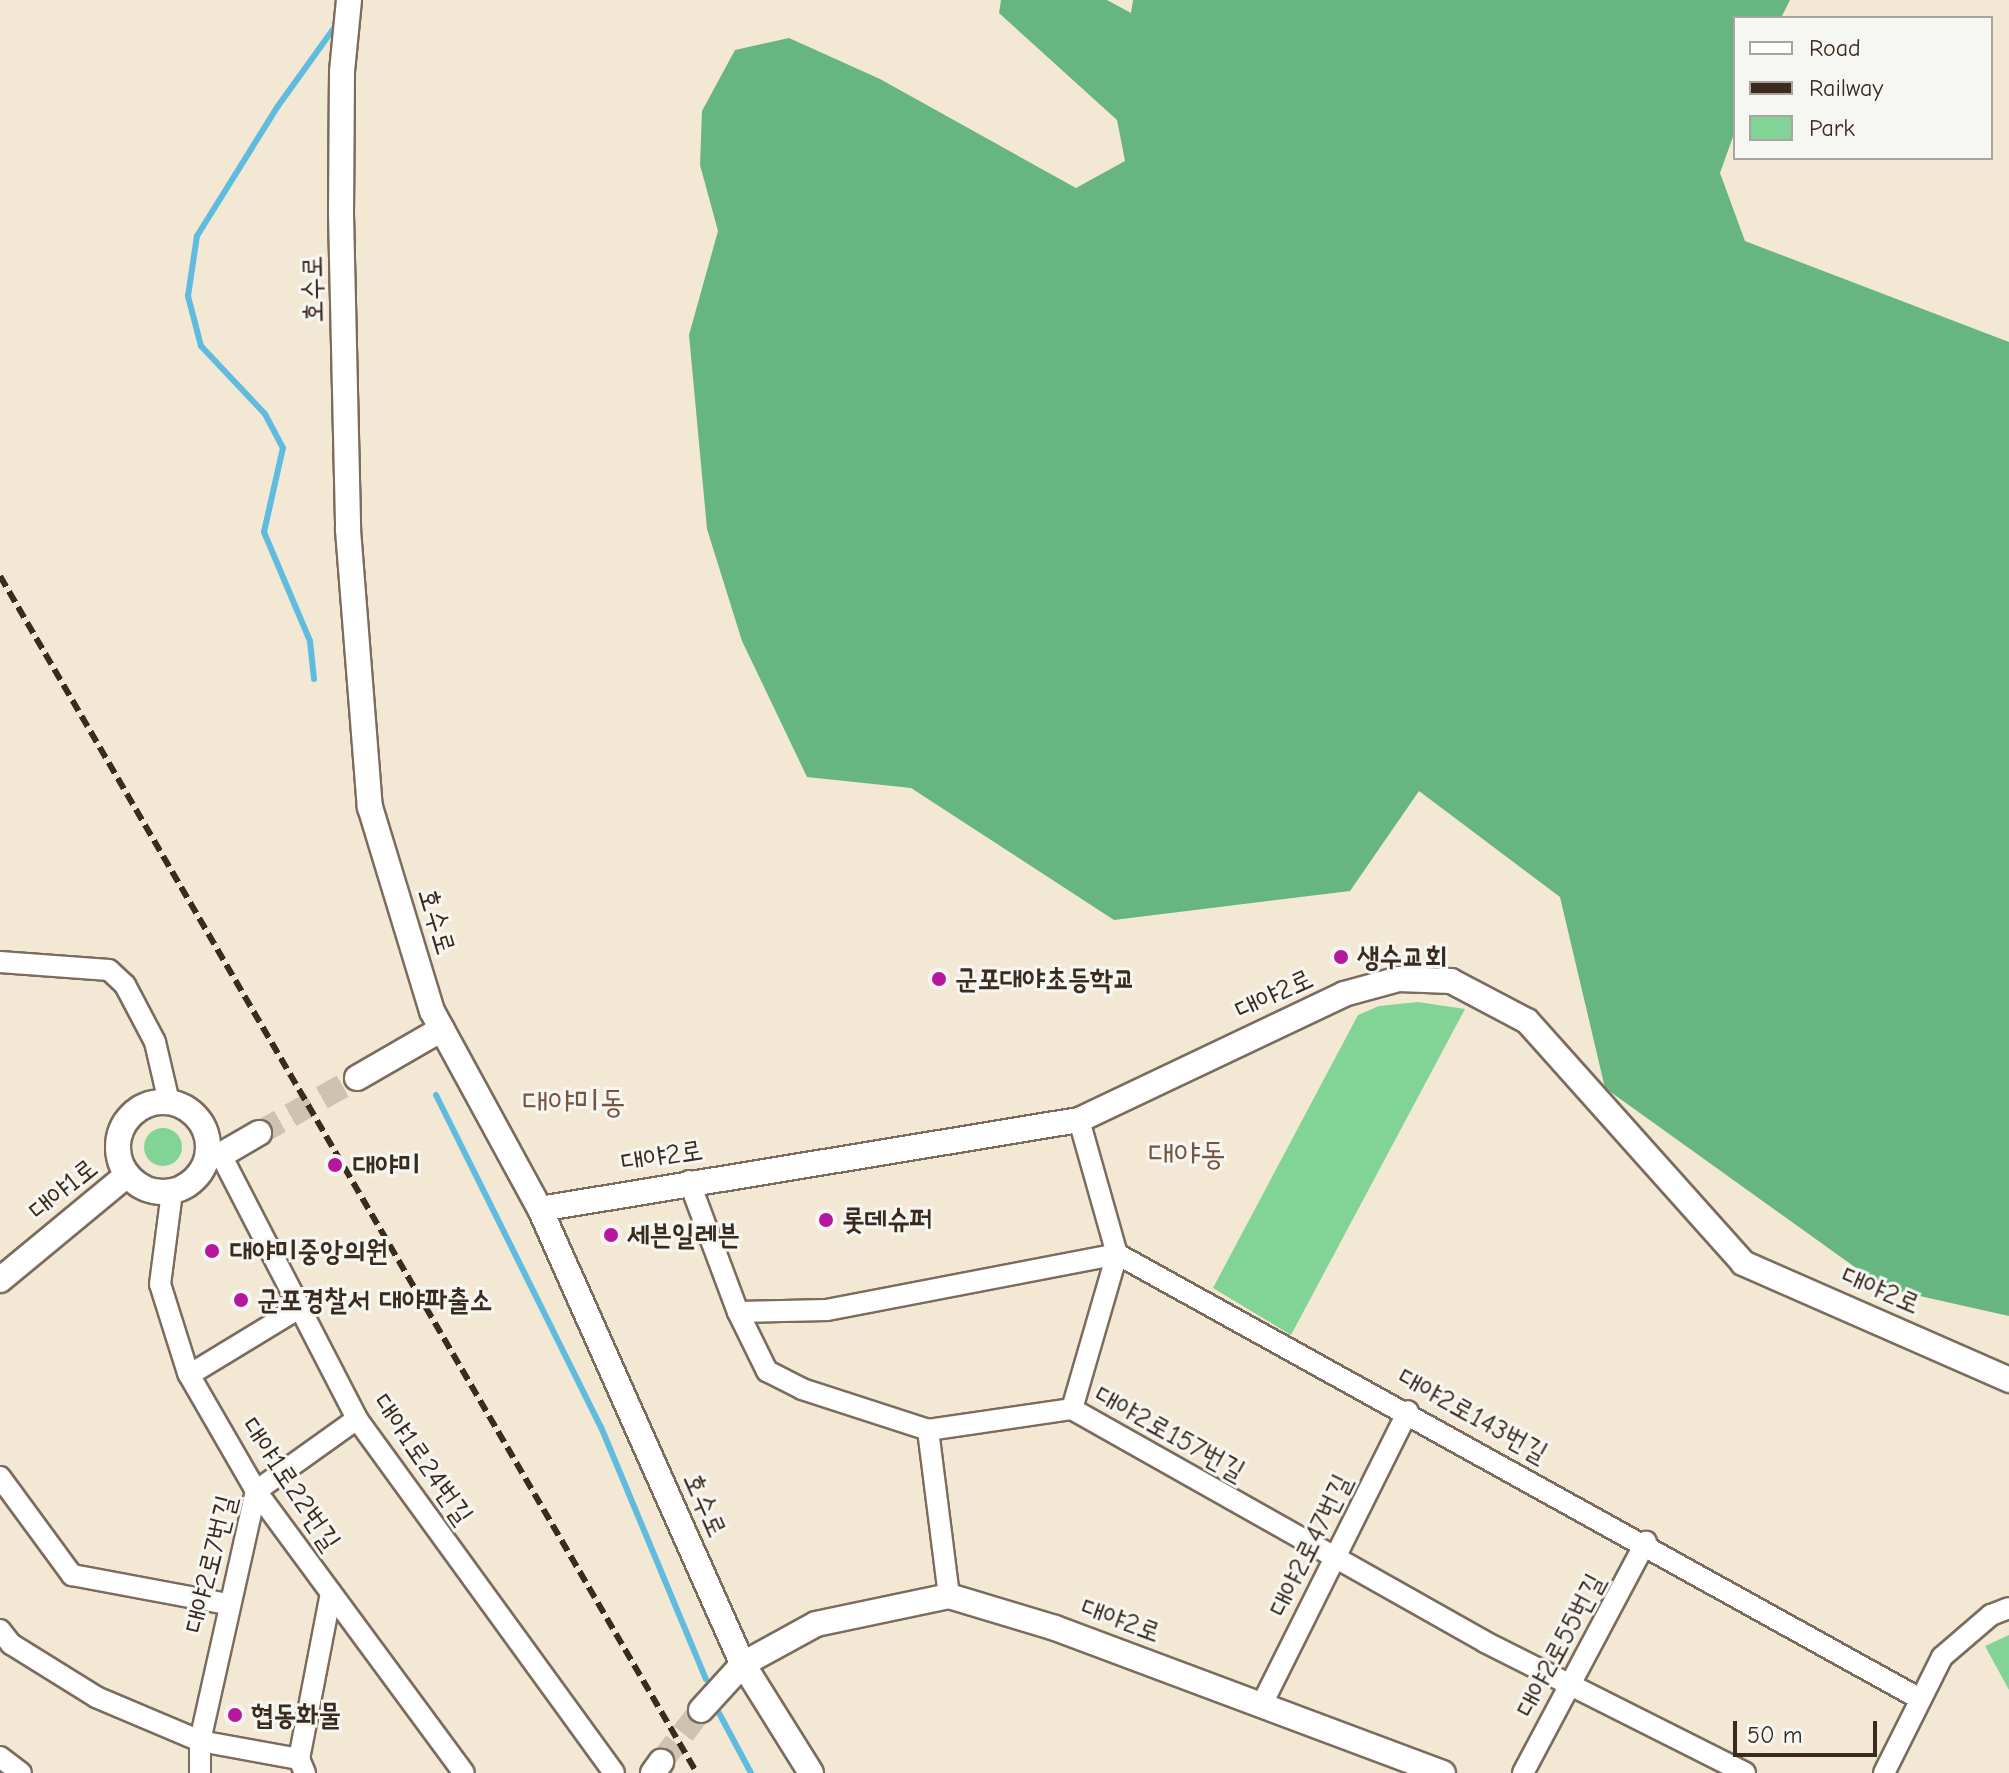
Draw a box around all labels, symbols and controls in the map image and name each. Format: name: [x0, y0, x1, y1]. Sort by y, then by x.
legend: [1733, 16, 1993, 160]
text: Road: [1809, 34, 1861, 62]
text: Railway: [1809, 74, 1883, 102]
text: Park: [1809, 114, 1855, 142]
street label: 호수로: [296, 255, 330, 323]
street label: 호수로: [411, 884, 463, 958]
place label: 생수교회: [1357, 940, 1447, 974]
marker: 생수교회: [1332, 948, 1350, 966]
street label: 대야2로: [1230, 961, 1318, 1027]
place label: 군포대야초등학교: [955, 962, 1135, 996]
marker: 군포대야초등학교: [930, 970, 948, 988]
district label: 대야미동: [522, 1083, 626, 1121]
street label: 대야2로: [619, 1133, 705, 1179]
district label: 대야동: [1148, 1135, 1226, 1173]
place label: 대야미: [353, 1148, 421, 1182]
street label: 대야1로: [22, 1151, 104, 1227]
marker: 대야미: [324, 1154, 346, 1176]
place label: 롯데슈퍼: [842, 1203, 932, 1237]
marker: 롯데슈퍼: [817, 1211, 835, 1229]
place label: 세븐일레븐: [627, 1218, 740, 1252]
marker: 세븐일레븐: [602, 1226, 620, 1244]
place label: 대야미중앙의원: [230, 1234, 388, 1268]
marker: 대야미중앙의원: [201, 1240, 223, 1262]
street label: 대야2로: [1837, 1258, 1925, 1322]
place label: 군포경찰서 대야파출소: [257, 1283, 492, 1317]
marker: 군포경찰서 대야파출소: [232, 1291, 250, 1309]
street label: 대야2로143번길: [1392, 1360, 1554, 1470]
street label: 대야2로157번길: [1089, 1378, 1251, 1488]
street label: 대야1로24번길: [366, 1387, 480, 1531]
street label: 대야1로22번길: [234, 1411, 348, 1557]
street label: 호수로: [676, 1467, 734, 1543]
street label: 대야2로47번길: [1261, 1468, 1359, 1622]
street label: 대야2로7번길: [177, 1492, 243, 1636]
street label: 대야2로55번길: [1508, 1568, 1612, 1722]
street label: 대야2로: [1077, 1590, 1165, 1650]
place label: 협동화물: [251, 1698, 341, 1732]
scale bar: [1737, 1705, 1881, 1755]
marker: 협동화물: [226, 1706, 244, 1724]
text: 50 m: [1747, 1721, 1803, 1749]

